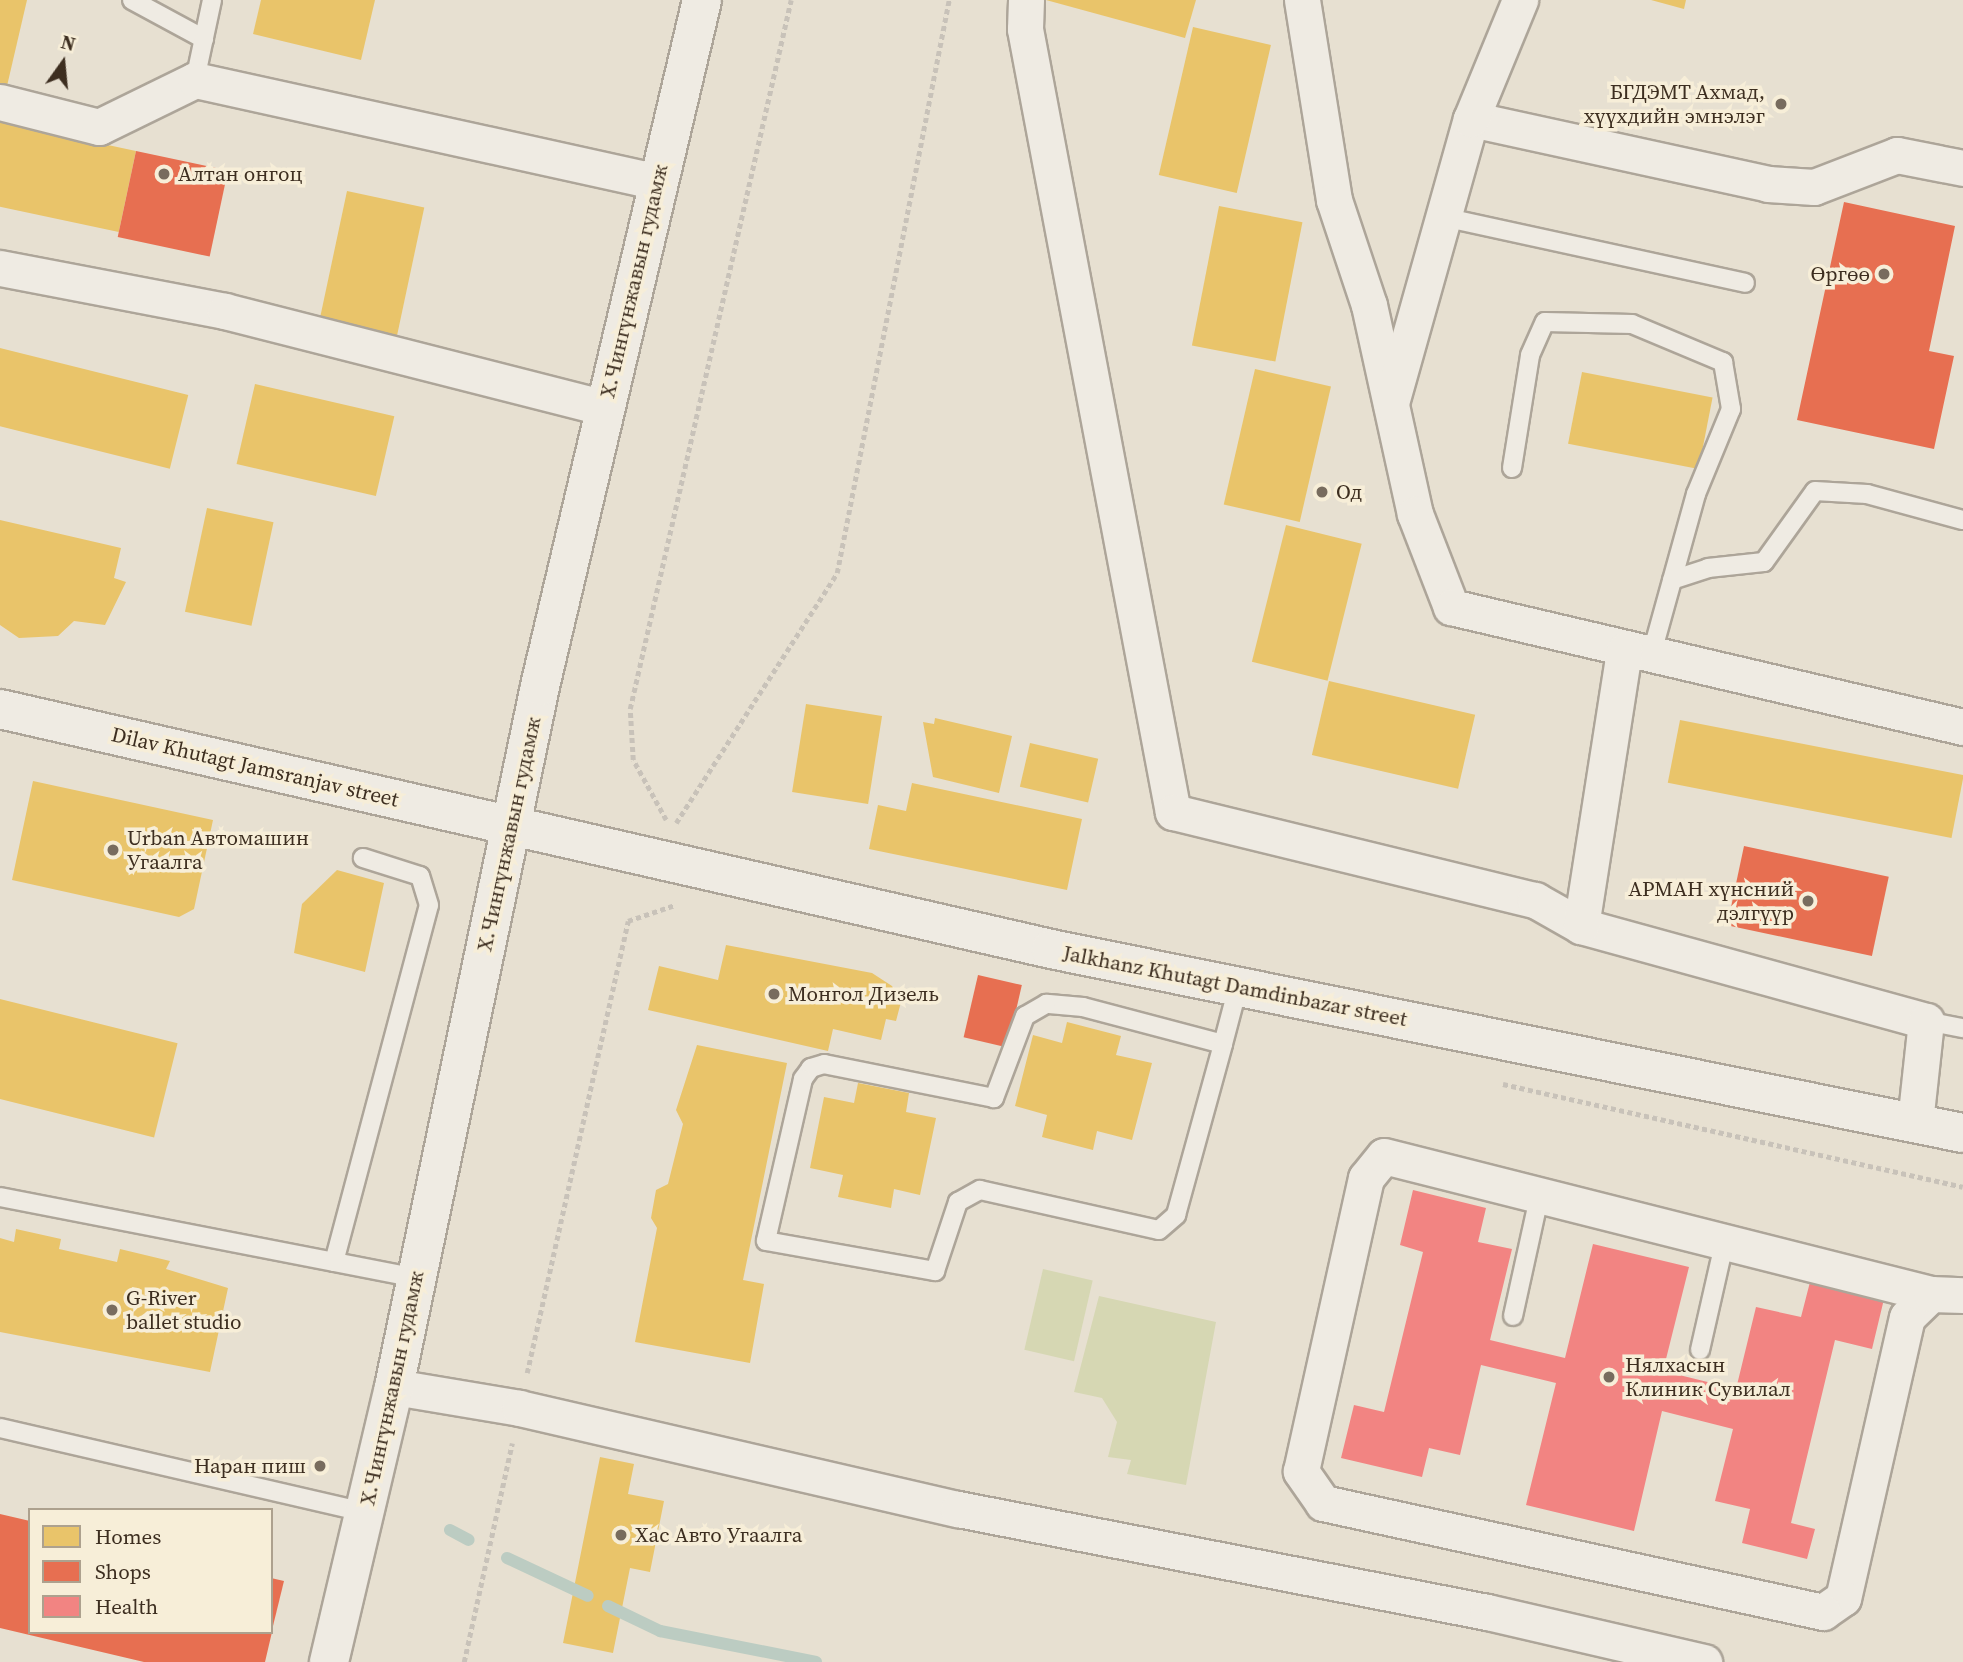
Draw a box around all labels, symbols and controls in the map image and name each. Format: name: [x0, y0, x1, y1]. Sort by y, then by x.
north arrow: [28, 28, 98, 98]
text: N: [58, 28, 78, 57]
place label: БГДЭМТ Ахмад, хүүхдийн эмнэлэг: [1584, 79, 1765, 129]
marker: БГДЭМТ Ахмад, хүүхдийн эмнэлэг: [1771, 94, 1791, 114]
place label: Алтан онгоц: [178, 161, 303, 187]
street label: Х.Чингүнжавын гудамж: [595, 162, 673, 400]
marker: Алтан онгоц: [156, 166, 172, 182]
place label: Өргөө: [1810, 261, 1870, 287]
marker: Өргөө: [1876, 266, 1892, 282]
place label: Од: [1336, 479, 1362, 505]
marker: Од: [1314, 484, 1330, 500]
street label: Х.Чингүнжавын гудамж: [472, 714, 546, 954]
street label: Dilav Khutagt Jamsranjav street: [109, 722, 401, 812]
place label: Urban Автомашин Угаалга: [127, 825, 309, 875]
marker: Urban Автомашин Угаалга: [105, 842, 121, 858]
place label: АРМАН хүнсний дэлгүүр: [1628, 876, 1794, 926]
marker: АРМАН хүнсний дэлгүүр: [1800, 893, 1816, 909]
street label: Jalkhanz Khutagt Damdinbazar street: [1061, 940, 1409, 1032]
place label: Монгол Дизель: [788, 981, 939, 1007]
marker: Монгол Дизель: [766, 986, 782, 1002]
street label: Х.Чингүнжавын гудамж: [355, 1268, 429, 1508]
place label: G-River ballet studio: [126, 1285, 241, 1335]
marker: G-River ballet studio: [104, 1302, 120, 1318]
place label: Нялхасын Клиник Сувилал: [1625, 1352, 1791, 1402]
marker: Нялхасын Клиник Сувилал: [1599, 1367, 1619, 1387]
place label: Наран пиш: [194, 1453, 306, 1479]
marker: Наран пиш: [312, 1458, 328, 1474]
legend: [28, 1508, 273, 1634]
text: Homes: [95, 1522, 161, 1551]
place label: Хас Авто Угаалга: [635, 1522, 803, 1548]
marker: Хас Авто Угаалга: [613, 1527, 629, 1543]
text: Shops: [95, 1557, 151, 1586]
text: Health: [95, 1592, 158, 1621]

